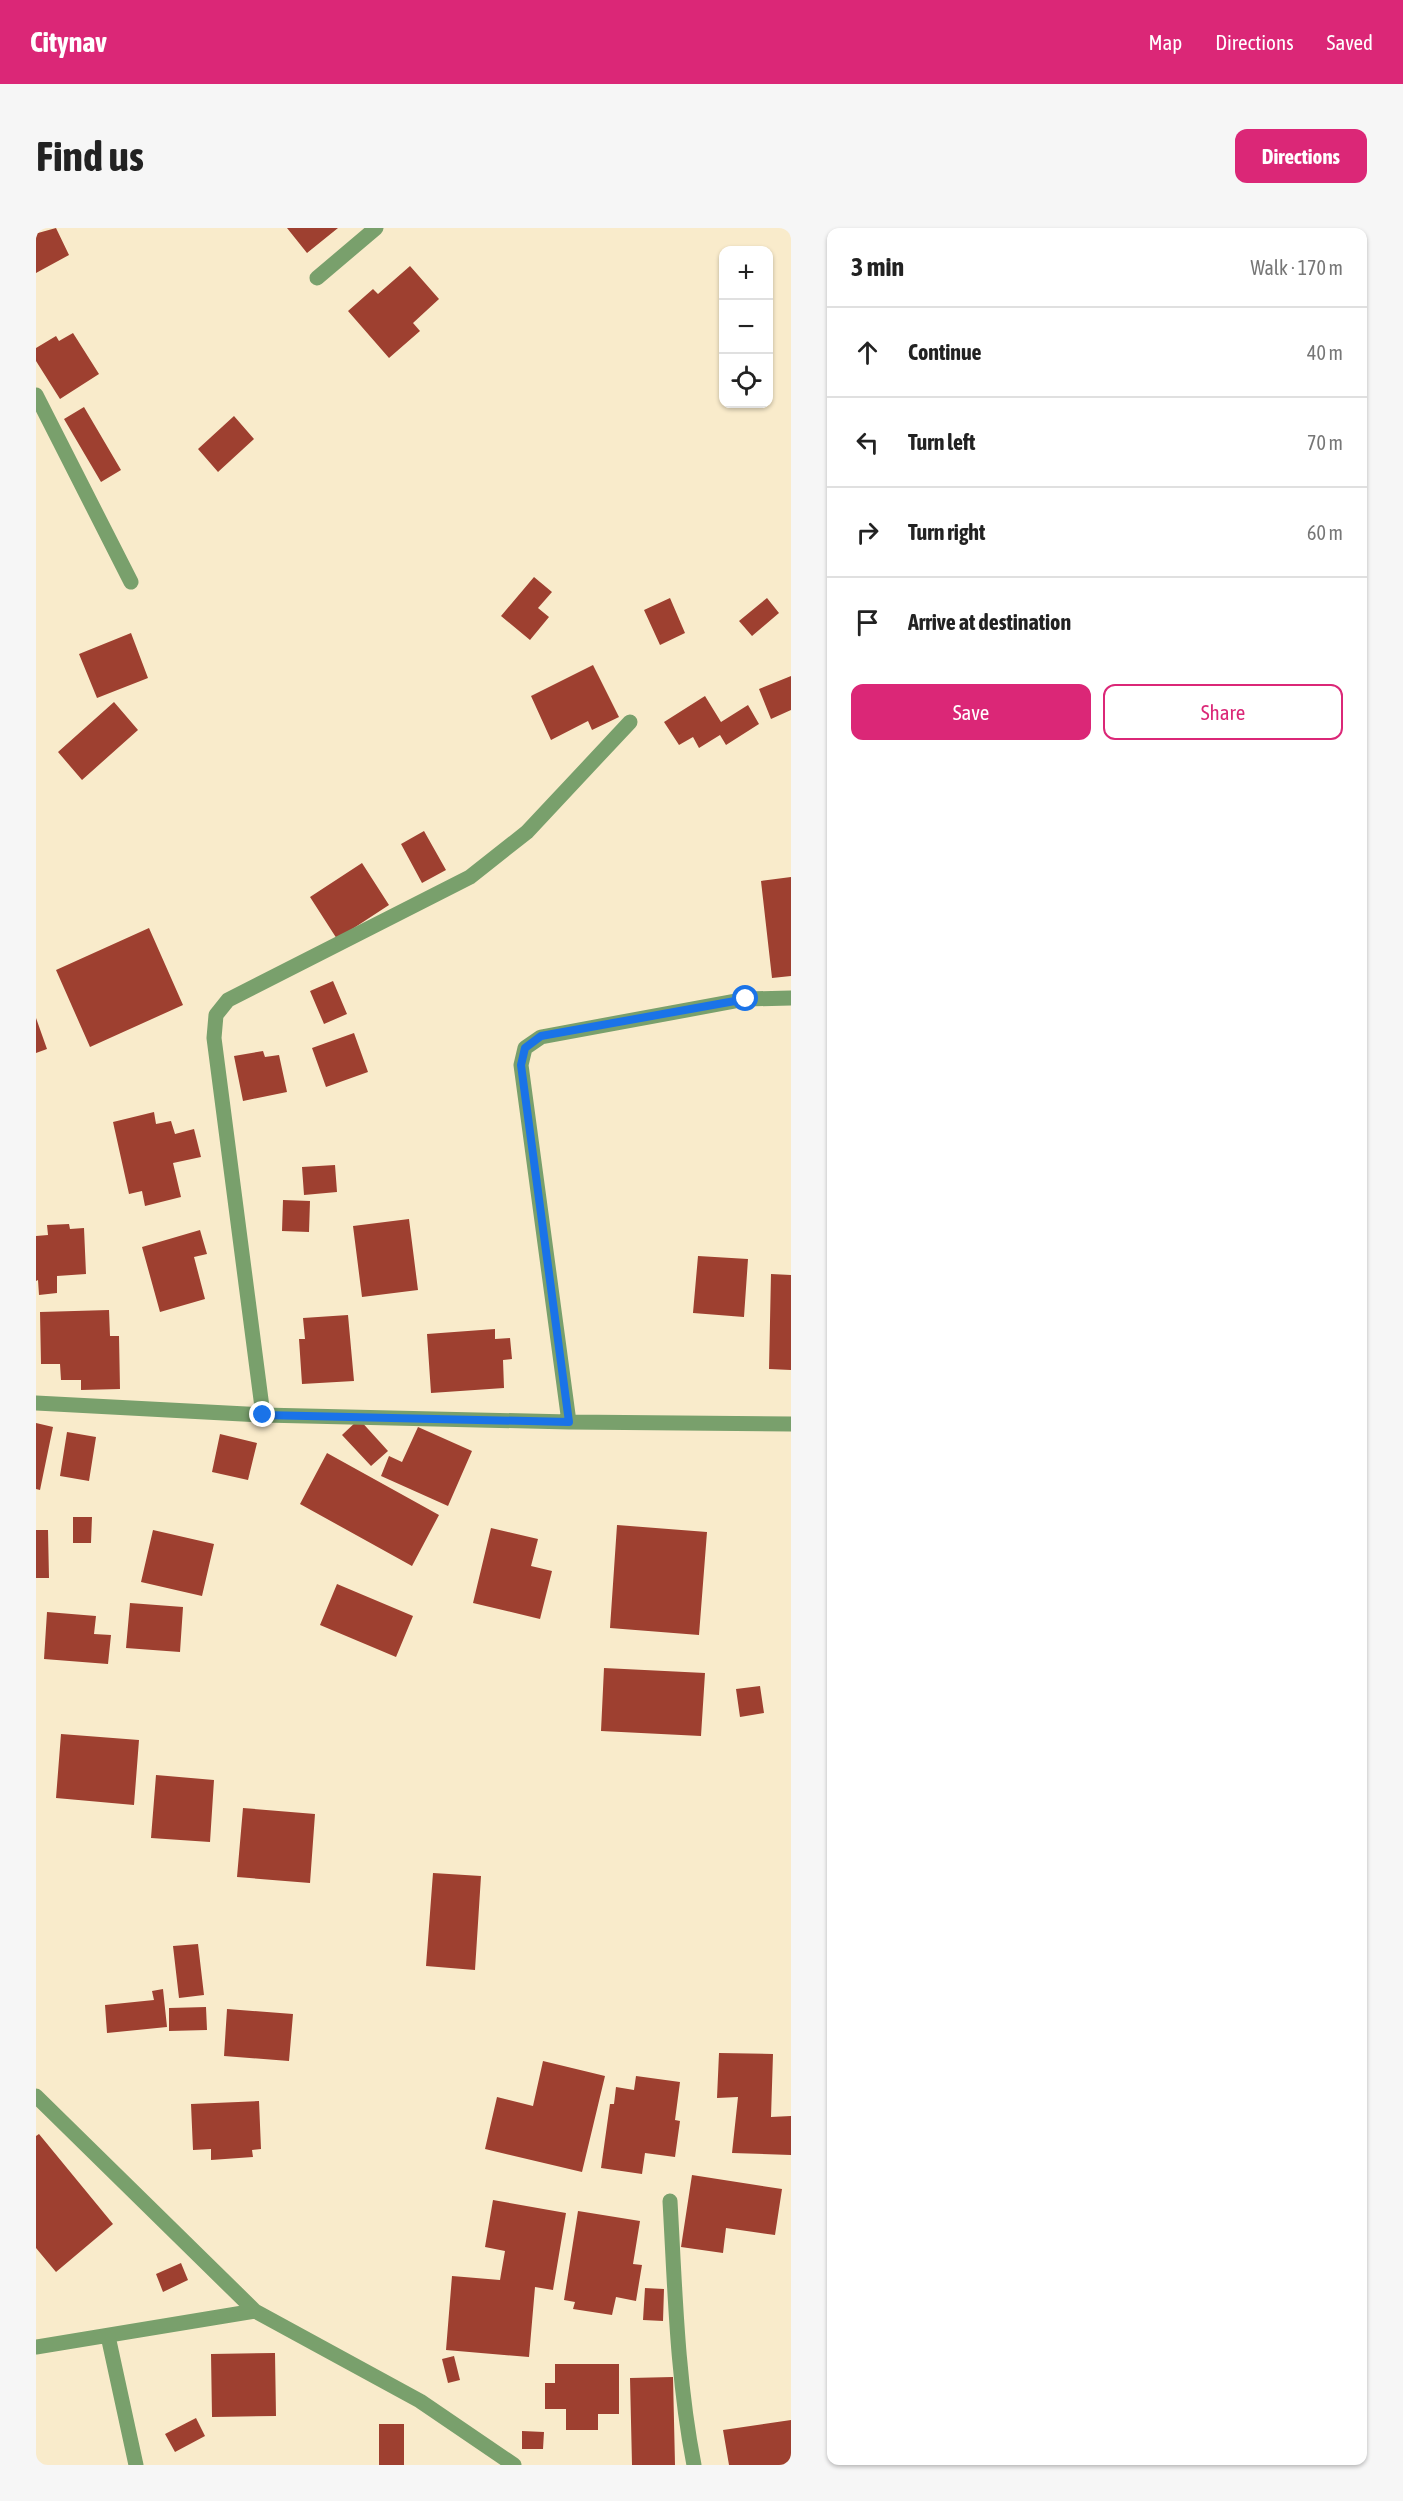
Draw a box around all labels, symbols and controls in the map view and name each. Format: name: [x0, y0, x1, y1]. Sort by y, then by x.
text: Citynav: [30, 26, 107, 58]
text: Map: [1148, 30, 1182, 54]
text: Directions: [1215, 30, 1294, 54]
text: Saved: [1327, 30, 1373, 54]
button: Directions: [1235, 129, 1367, 183]
text: Find us: [36, 132, 144, 180]
map controls: [719, 246, 773, 408]
button: +: [719, 246, 773, 300]
text: 3 min: [851, 252, 904, 282]
text: Walk · 170 m: [1251, 256, 1343, 279]
button: −: [719, 300, 773, 354]
icon: ahead: [851, 336, 884, 369]
text: Continue: [908, 339, 982, 365]
text: 40 m: [1307, 341, 1343, 364]
button: locate: [719, 354, 773, 408]
icon: left: [851, 426, 884, 459]
text: Turn left: [908, 429, 975, 455]
text: 70 m: [1307, 431, 1343, 454]
icon: right: [851, 516, 884, 549]
text: Turn right: [908, 519, 985, 545]
text: 60 m: [1307, 521, 1343, 544]
icon: arrive: [851, 606, 884, 639]
text: Arrive at destination: [908, 609, 1071, 635]
button: Save: [851, 684, 1091, 740]
button: Share: [1103, 684, 1343, 740]
route start: [732, 985, 758, 1011]
route end: [249, 1401, 275, 1427]

